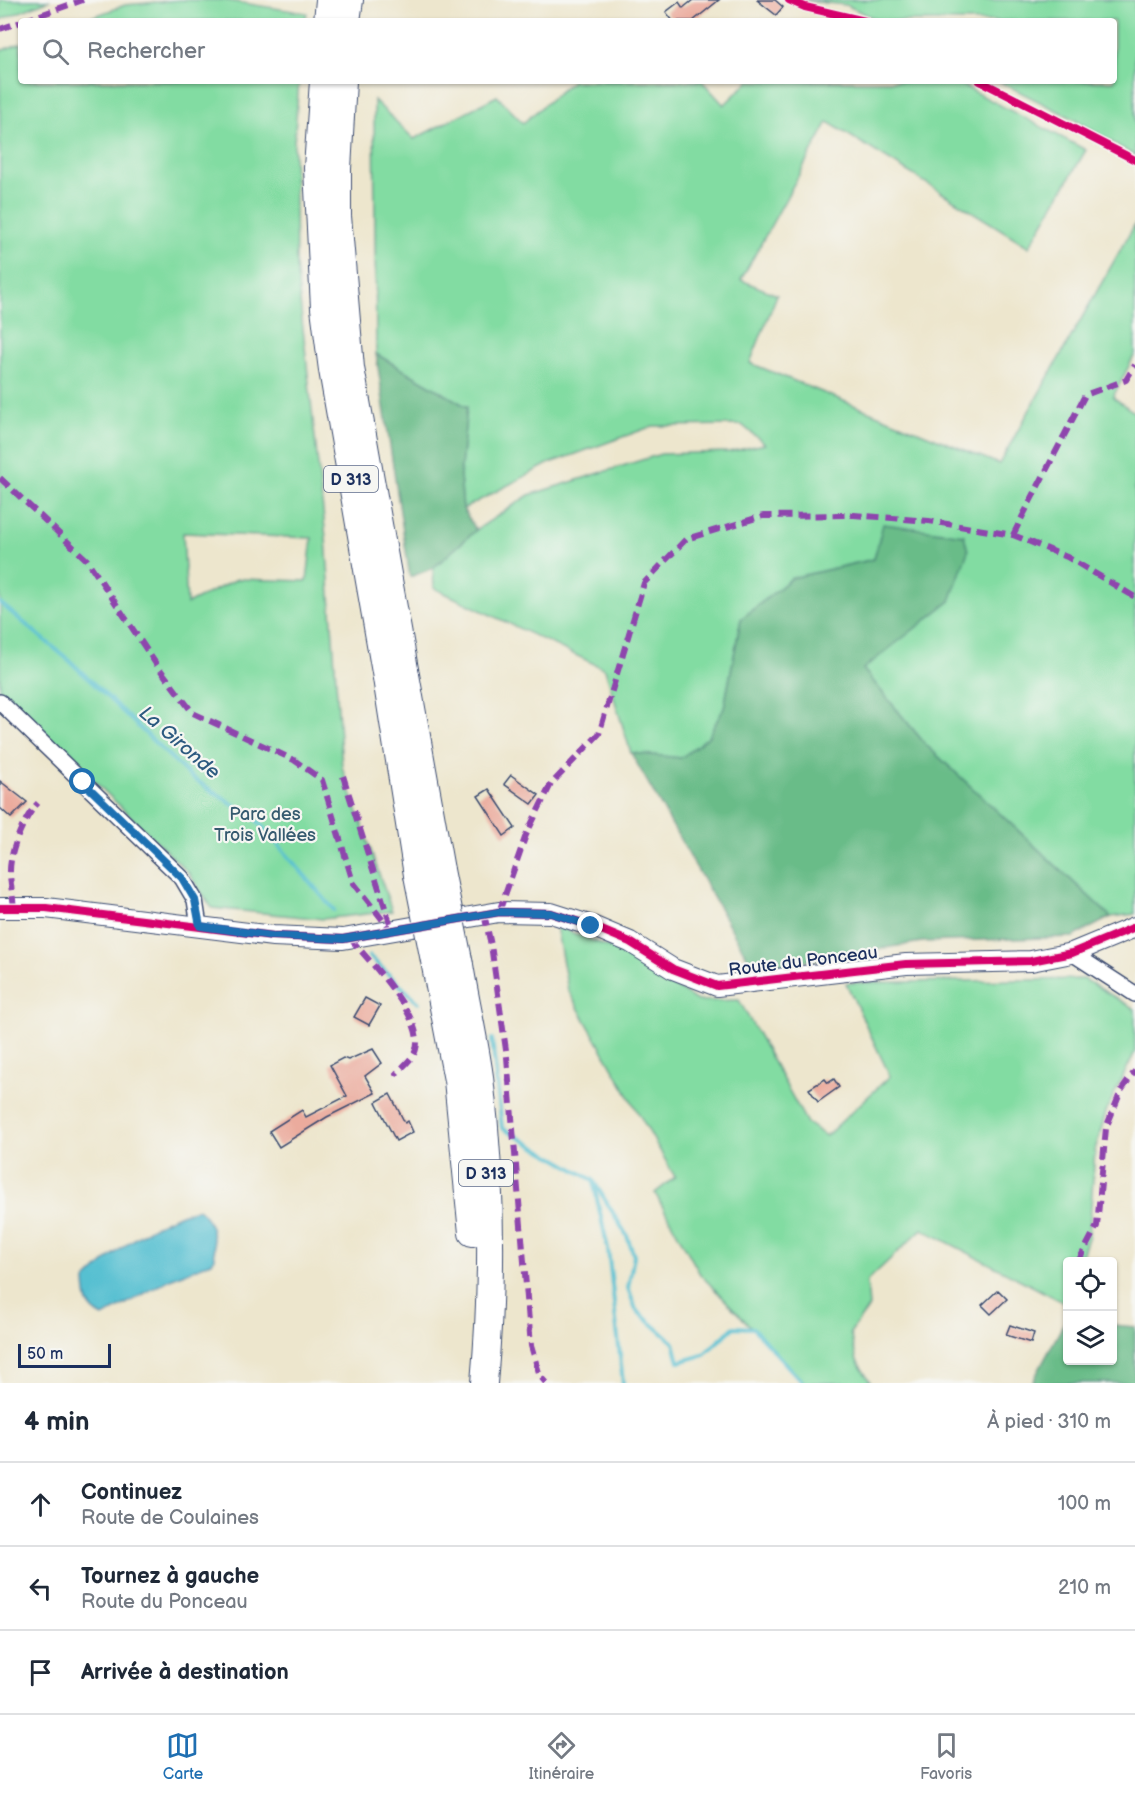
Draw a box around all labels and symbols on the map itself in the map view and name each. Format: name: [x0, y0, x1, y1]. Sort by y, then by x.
road number: D 313: [324, 466, 378, 492]
water label: La Gironde: [134, 701, 225, 785]
route start: [69, 768, 95, 794]
park label: Parc des Trois Vallées: [214, 804, 316, 846]
route end: [577, 912, 603, 938]
street label: Route du Ponceau: [727, 942, 879, 981]
road number: D 313: [459, 1160, 513, 1186]
scale bar: [18, 1341, 111, 1368]

